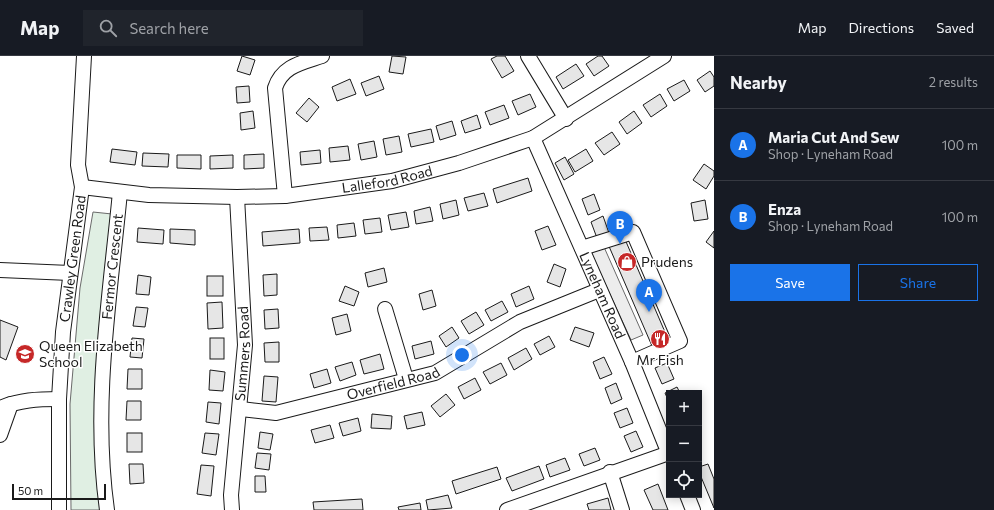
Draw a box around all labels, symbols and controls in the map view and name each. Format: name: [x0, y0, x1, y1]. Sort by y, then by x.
search box: [83, 10, 363, 46]
text: Map: [20, 16, 59, 39]
icon: search: [97, 17, 119, 39]
text: Search here: [129, 19, 209, 37]
text: Map: [798, 19, 827, 36]
text: Directions: [849, 19, 914, 36]
text: Saved: [936, 19, 974, 36]
text: Nearby: [730, 72, 787, 93]
text: 2 results: [929, 74, 978, 90]
text: Maria Cut And Sew: [768, 128, 900, 146]
text: A: [738, 137, 748, 153]
text: 100 m: [942, 137, 978, 153]
text: Shop · Lyneham Road: [768, 146, 893, 162]
street label: Lalleford Road: [341, 162, 434, 196]
street label: Crawley Green Road: [55, 194, 89, 323]
text: Enza: [768, 200, 801, 218]
text: B: [739, 209, 747, 225]
text: 100 m: [942, 209, 978, 225]
pin: B: [607, 211, 633, 244]
street label: Fermor Crescent: [98, 213, 126, 320]
text: Shop · Lyneham Road: [768, 218, 893, 234]
street label: Lyneham Road: [576, 249, 630, 341]
shop icon: Prudens: [616, 251, 638, 273]
place label: Prudens: [641, 253, 693, 270]
button: Save: [730, 264, 850, 301]
button: Share: [858, 264, 978, 301]
pin: A: [636, 279, 662, 312]
street label: Summers Road: [231, 306, 253, 402]
restaurant icon: Mr Fish: [649, 328, 671, 350]
place label: Queen Elizabeth School: [39, 337, 143, 370]
school or university icon: Queen Elizabeth School: [14, 343, 36, 365]
your location: [452, 345, 472, 365]
place label: Mr Fish: [636, 351, 684, 368]
street label: Overfield Road: [345, 363, 443, 403]
map controls: [666, 390, 702, 498]
button: +: [666, 390, 702, 426]
button: −: [666, 426, 702, 462]
button: locate: [666, 462, 702, 498]
scale bar: [12, 482, 106, 501]
text: 50 m: [18, 484, 43, 497]

